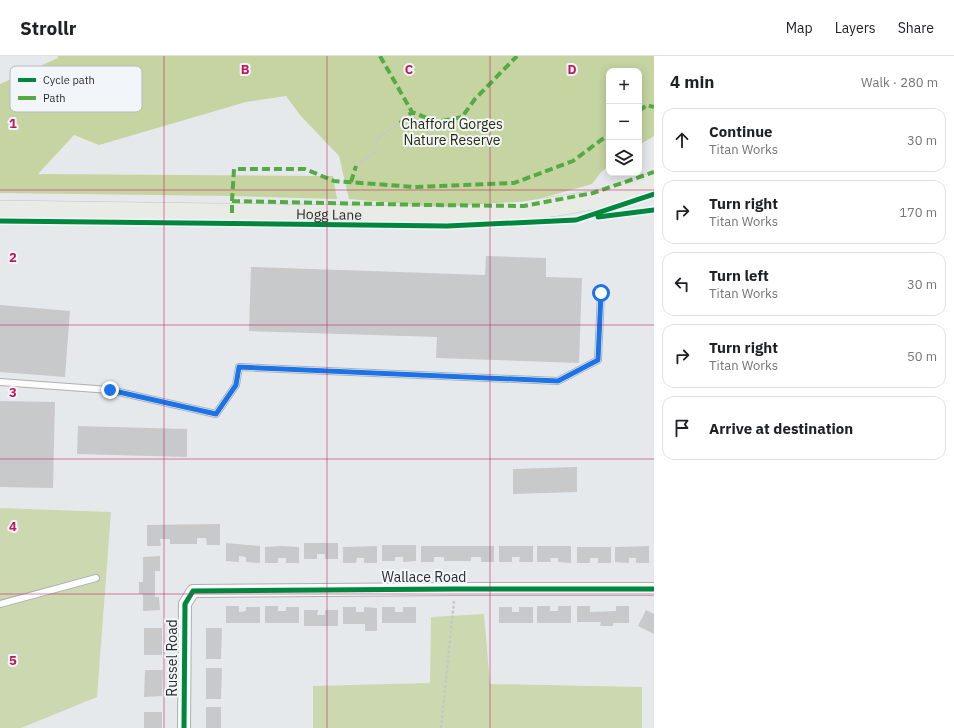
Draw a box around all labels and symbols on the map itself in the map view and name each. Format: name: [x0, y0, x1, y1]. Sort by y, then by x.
text: B: [241, 61, 250, 78]
text: C: [405, 61, 414, 78]
text: D: [567, 61, 577, 78]
legend: [10, 66, 142, 112]
text: Cycle path: [43, 73, 95, 87]
text: Path: [43, 91, 66, 105]
text: 1: [9, 115, 17, 132]
park label: Chafford Gorges Nature Reserve: [401, 115, 503, 149]
street label: Hogg Lane: [296, 205, 362, 224]
text: 2: [9, 249, 17, 266]
route start: [592, 284, 610, 302]
route end: [101, 381, 119, 399]
text: 3: [9, 384, 17, 401]
text: 4: [9, 518, 17, 535]
street label: Wallace Road: [382, 568, 466, 586]
street label: Russel Road: [163, 619, 181, 697]
text: 5: [9, 652, 17, 669]

